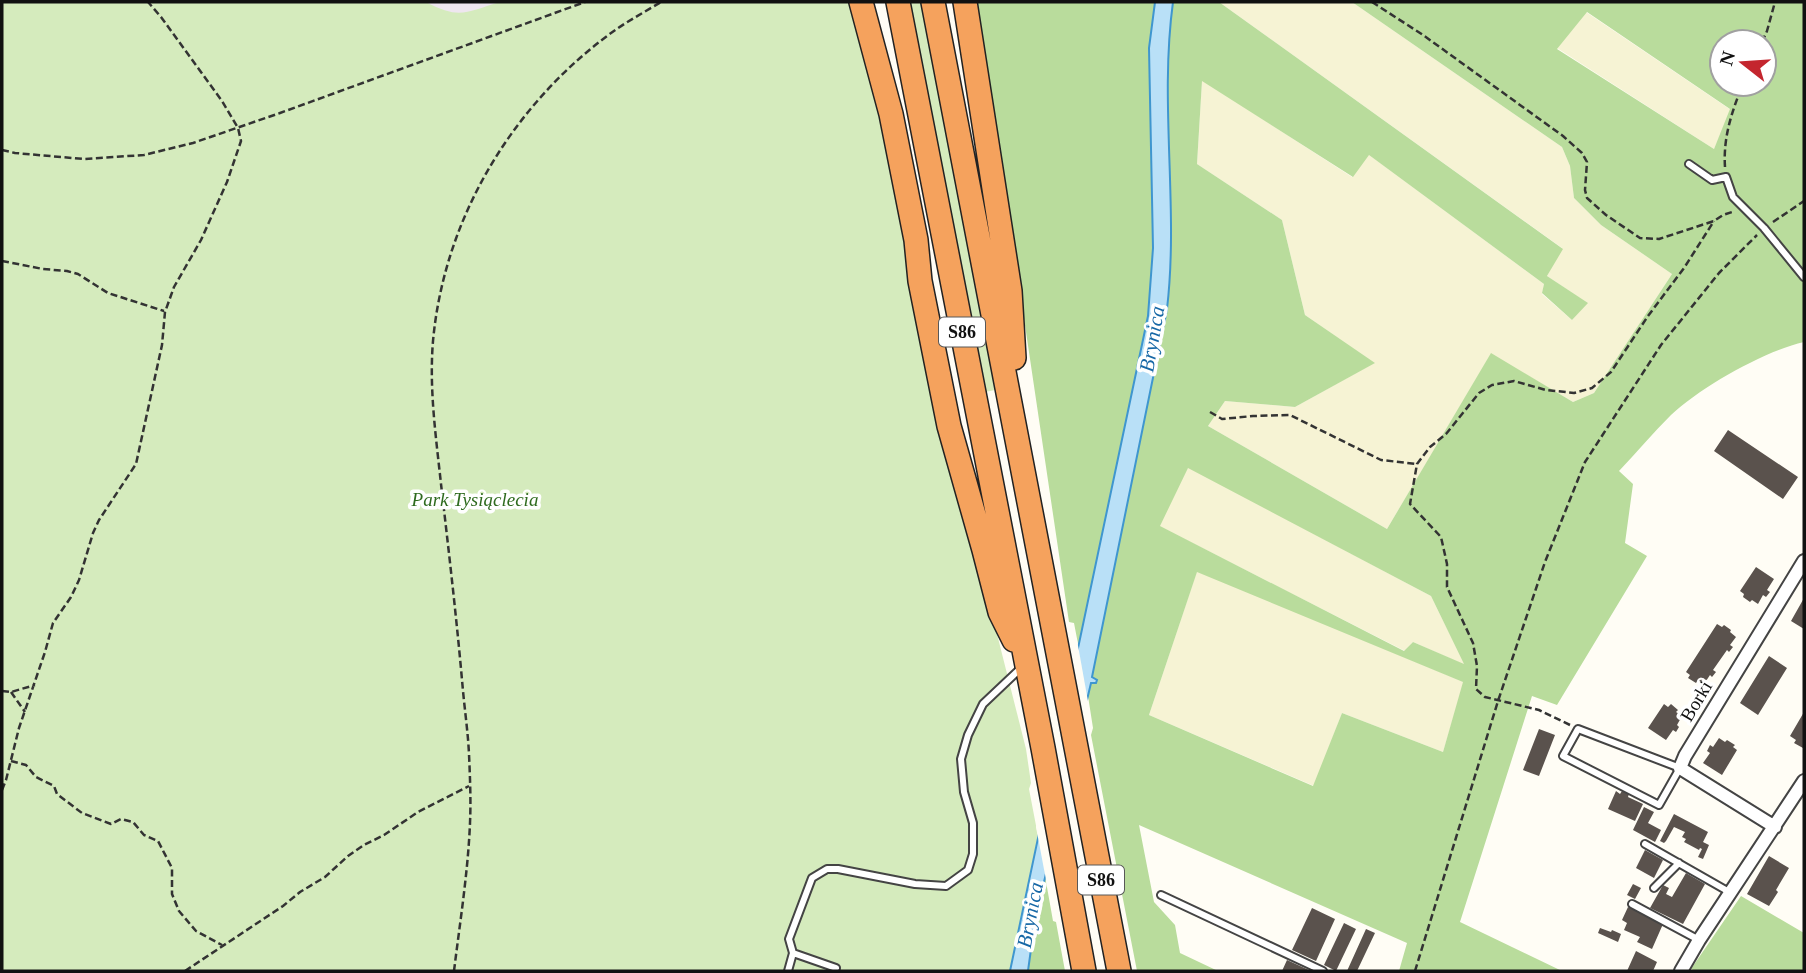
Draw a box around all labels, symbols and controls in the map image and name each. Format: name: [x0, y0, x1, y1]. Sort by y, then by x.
north arrow: [1708, 28, 1778, 98]
text: N: [1715, 48, 1739, 68]
water label: Brynica: [1134, 304, 1170, 374]
road number: S86: [939, 318, 985, 346]
park label: Park Tysiąclecia: [411, 489, 538, 510]
street label: Borki: [1676, 677, 1716, 725]
road number: S86: [1078, 866, 1124, 894]
water label: Brynica: [1012, 880, 1048, 950]

